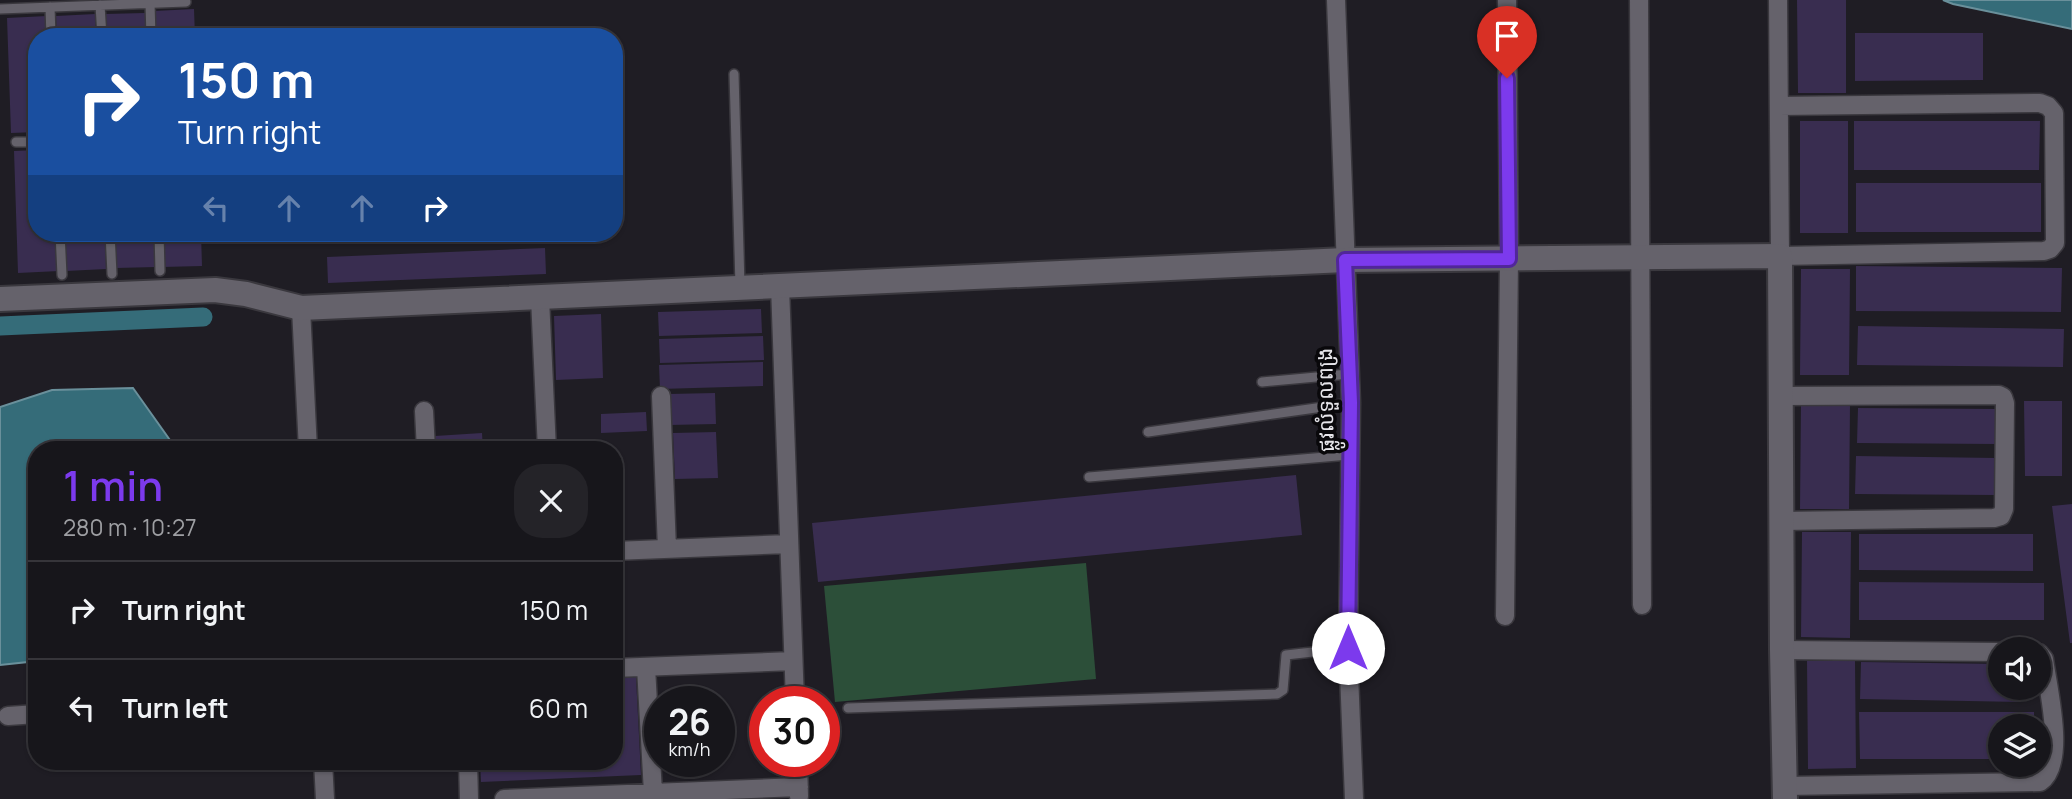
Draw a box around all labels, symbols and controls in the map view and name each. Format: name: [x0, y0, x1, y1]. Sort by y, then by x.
pin: [1477, 6, 1537, 78]
icon: arrive: [1488, 17, 1526, 55]
text: 150 m: [178, 46, 314, 113]
icon: right: [63, 56, 154, 147]
text: Turn right: [178, 110, 321, 154]
icon: left: [197, 189, 235, 227]
icon: ahead: [270, 189, 308, 227]
icon: ahead: [343, 189, 381, 227]
icon: right: [416, 189, 454, 227]
street label: ផ្លូវលំទួលពង្រ: [1310, 347, 1346, 452]
text: 1 min: [63, 456, 163, 514]
button: close: [514, 464, 588, 538]
text: 280 m · 10:27: [63, 511, 197, 543]
icon: right: [63, 591, 101, 629]
text: Turn right: [122, 592, 246, 628]
text: 150 m: [520, 592, 588, 628]
position arrow: [1311, 611, 1385, 685]
map controls: [1988, 637, 2051, 777]
button: sound: [1988, 637, 2051, 700]
speed limit sign: 30: [749, 686, 840, 777]
icon: left: [63, 689, 101, 727]
text: Turn left: [122, 690, 229, 726]
text: 60 m: [529, 690, 588, 726]
text: 26: [668, 698, 711, 746]
button: layers: [1988, 714, 2051, 777]
text: km/h: [669, 737, 710, 761]

